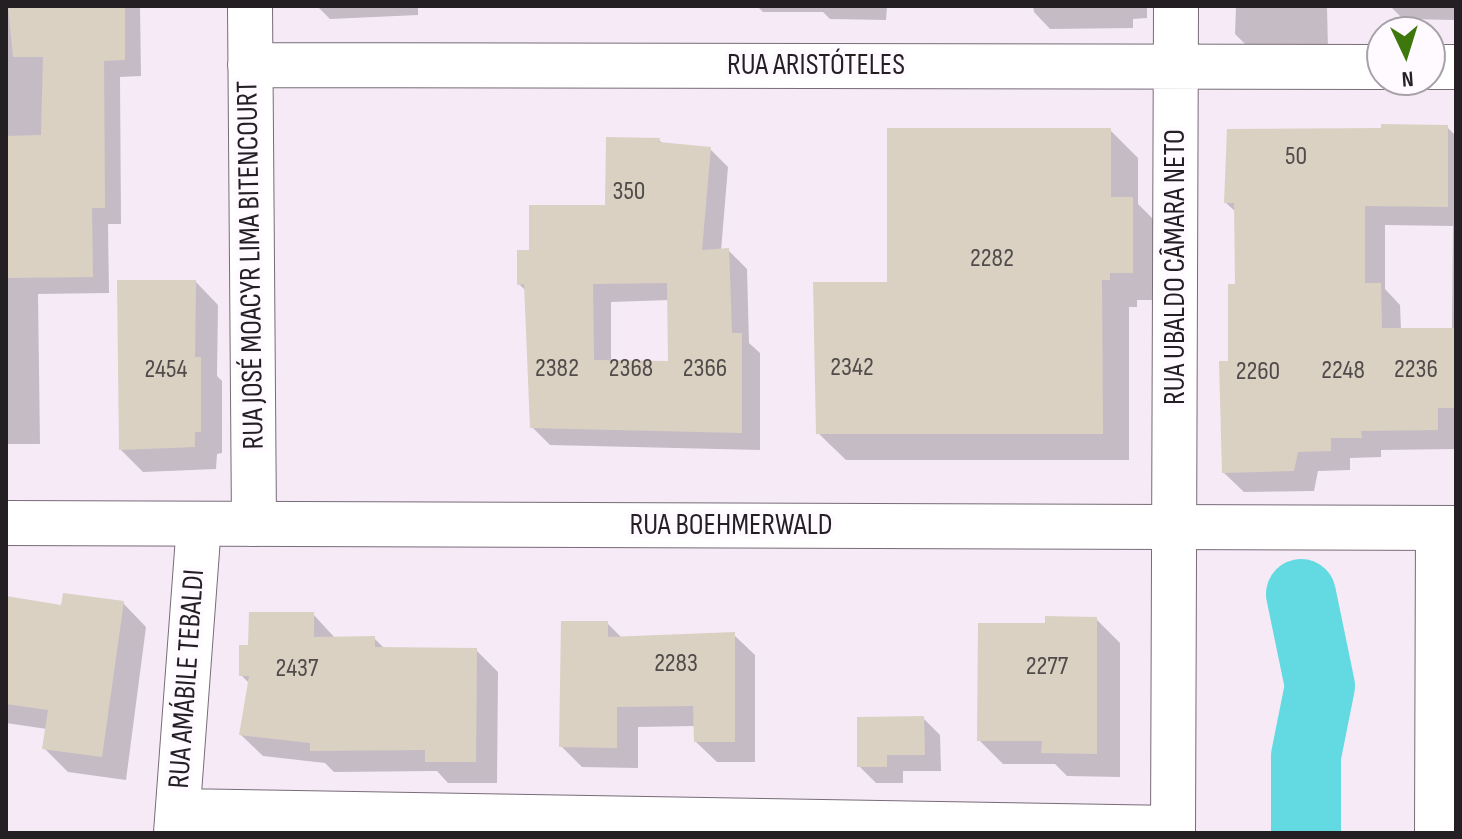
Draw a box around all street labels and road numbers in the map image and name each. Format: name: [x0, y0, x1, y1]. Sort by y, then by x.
street label: RUA ARISTÓTELES: [727, 48, 905, 84]
street label: RUA JOSÉ MOACYR LIMA BITENCOURT: [231, 80, 273, 450]
street label: RUA UBALDO CÂMARA NETO: [1158, 129, 1194, 405]
street label: RUA BOEHMERWALD: [629, 508, 833, 544]
street label: RUA AMÁBILE TEBALDI: [162, 568, 214, 790]

